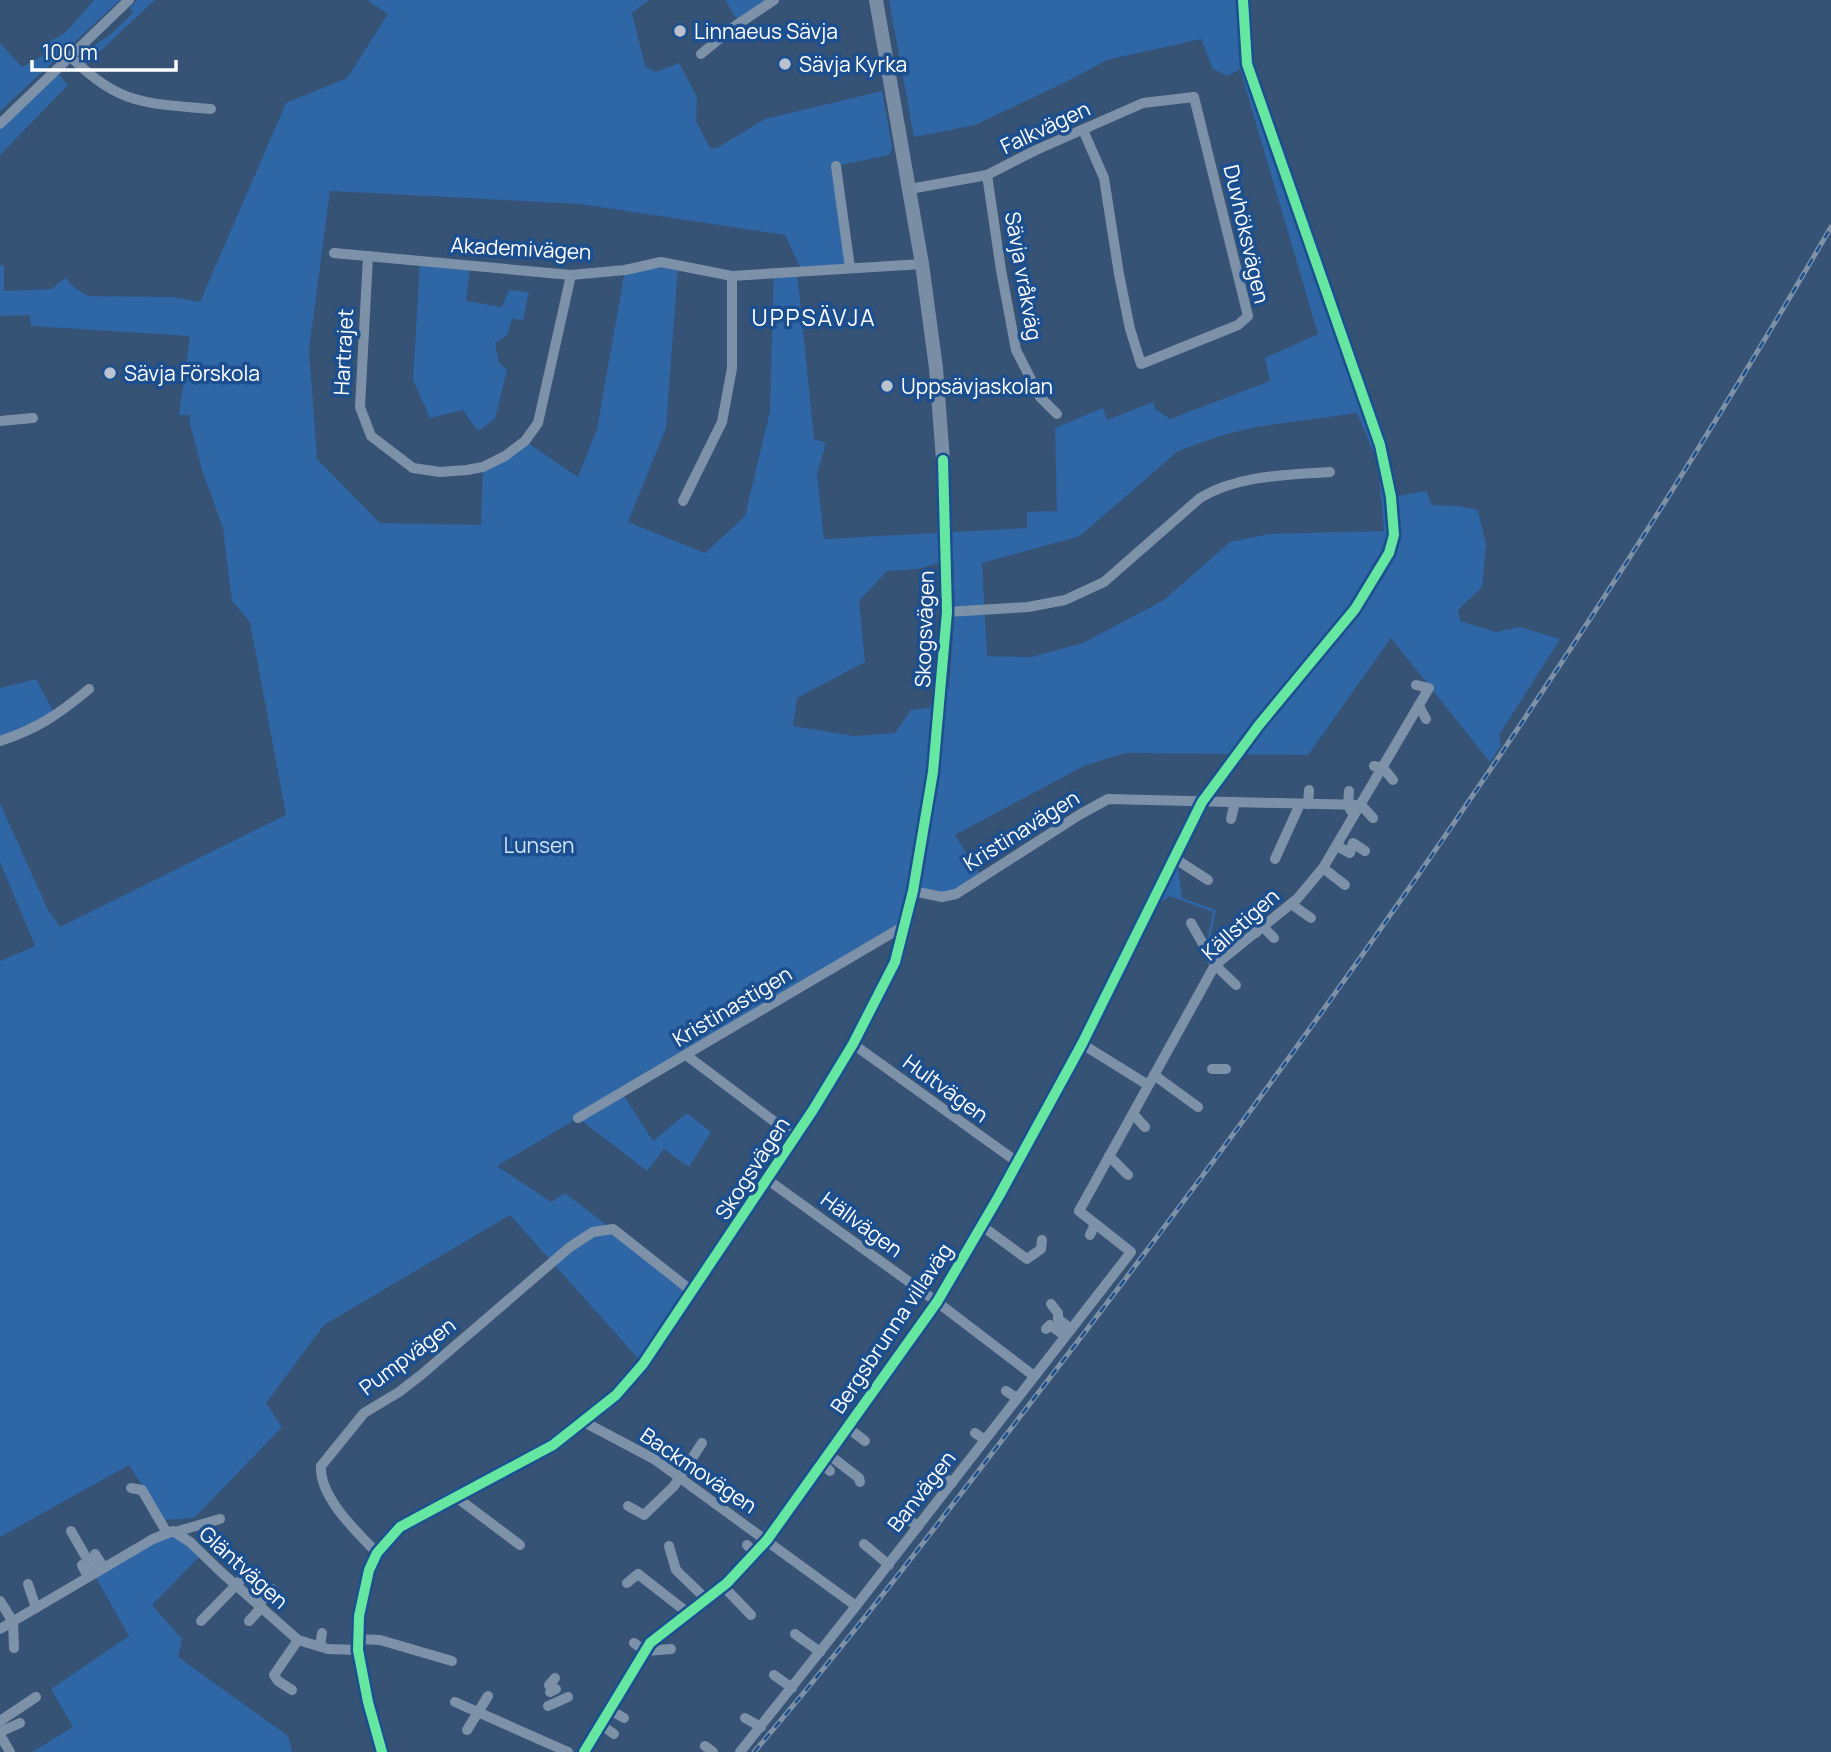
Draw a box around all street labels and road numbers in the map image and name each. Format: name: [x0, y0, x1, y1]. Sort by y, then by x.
street label: Falkvägen: [996, 94, 1094, 160]
street label: Duvhöksvägen: [1217, 162, 1277, 306]
street label: Sävja vråkväg: [999, 210, 1049, 342]
street label: Akademivägen: [450, 230, 592, 266]
street label: Hartrajet: [327, 308, 359, 396]
street label: Skogsvägen: [908, 570, 940, 688]
street label: Kristinavägen: [958, 783, 1084, 877]
street label: Källstigen: [1195, 882, 1285, 966]
street label: Kristinastigen: [667, 959, 797, 1053]
street label: Hultvägen: [898, 1048, 994, 1128]
street label: Skogsvägen: [708, 1111, 796, 1225]
street label: Hällvägen: [816, 1185, 908, 1263]
street label: Bergsbrunna villaväg: [824, 1237, 958, 1419]
street label: Pumpvägen: [353, 1311, 461, 1401]
street label: Backmovägen: [635, 1421, 763, 1519]
street label: Banvägen: [881, 1445, 961, 1537]
street label: Gläntvägen: [193, 1520, 295, 1614]

